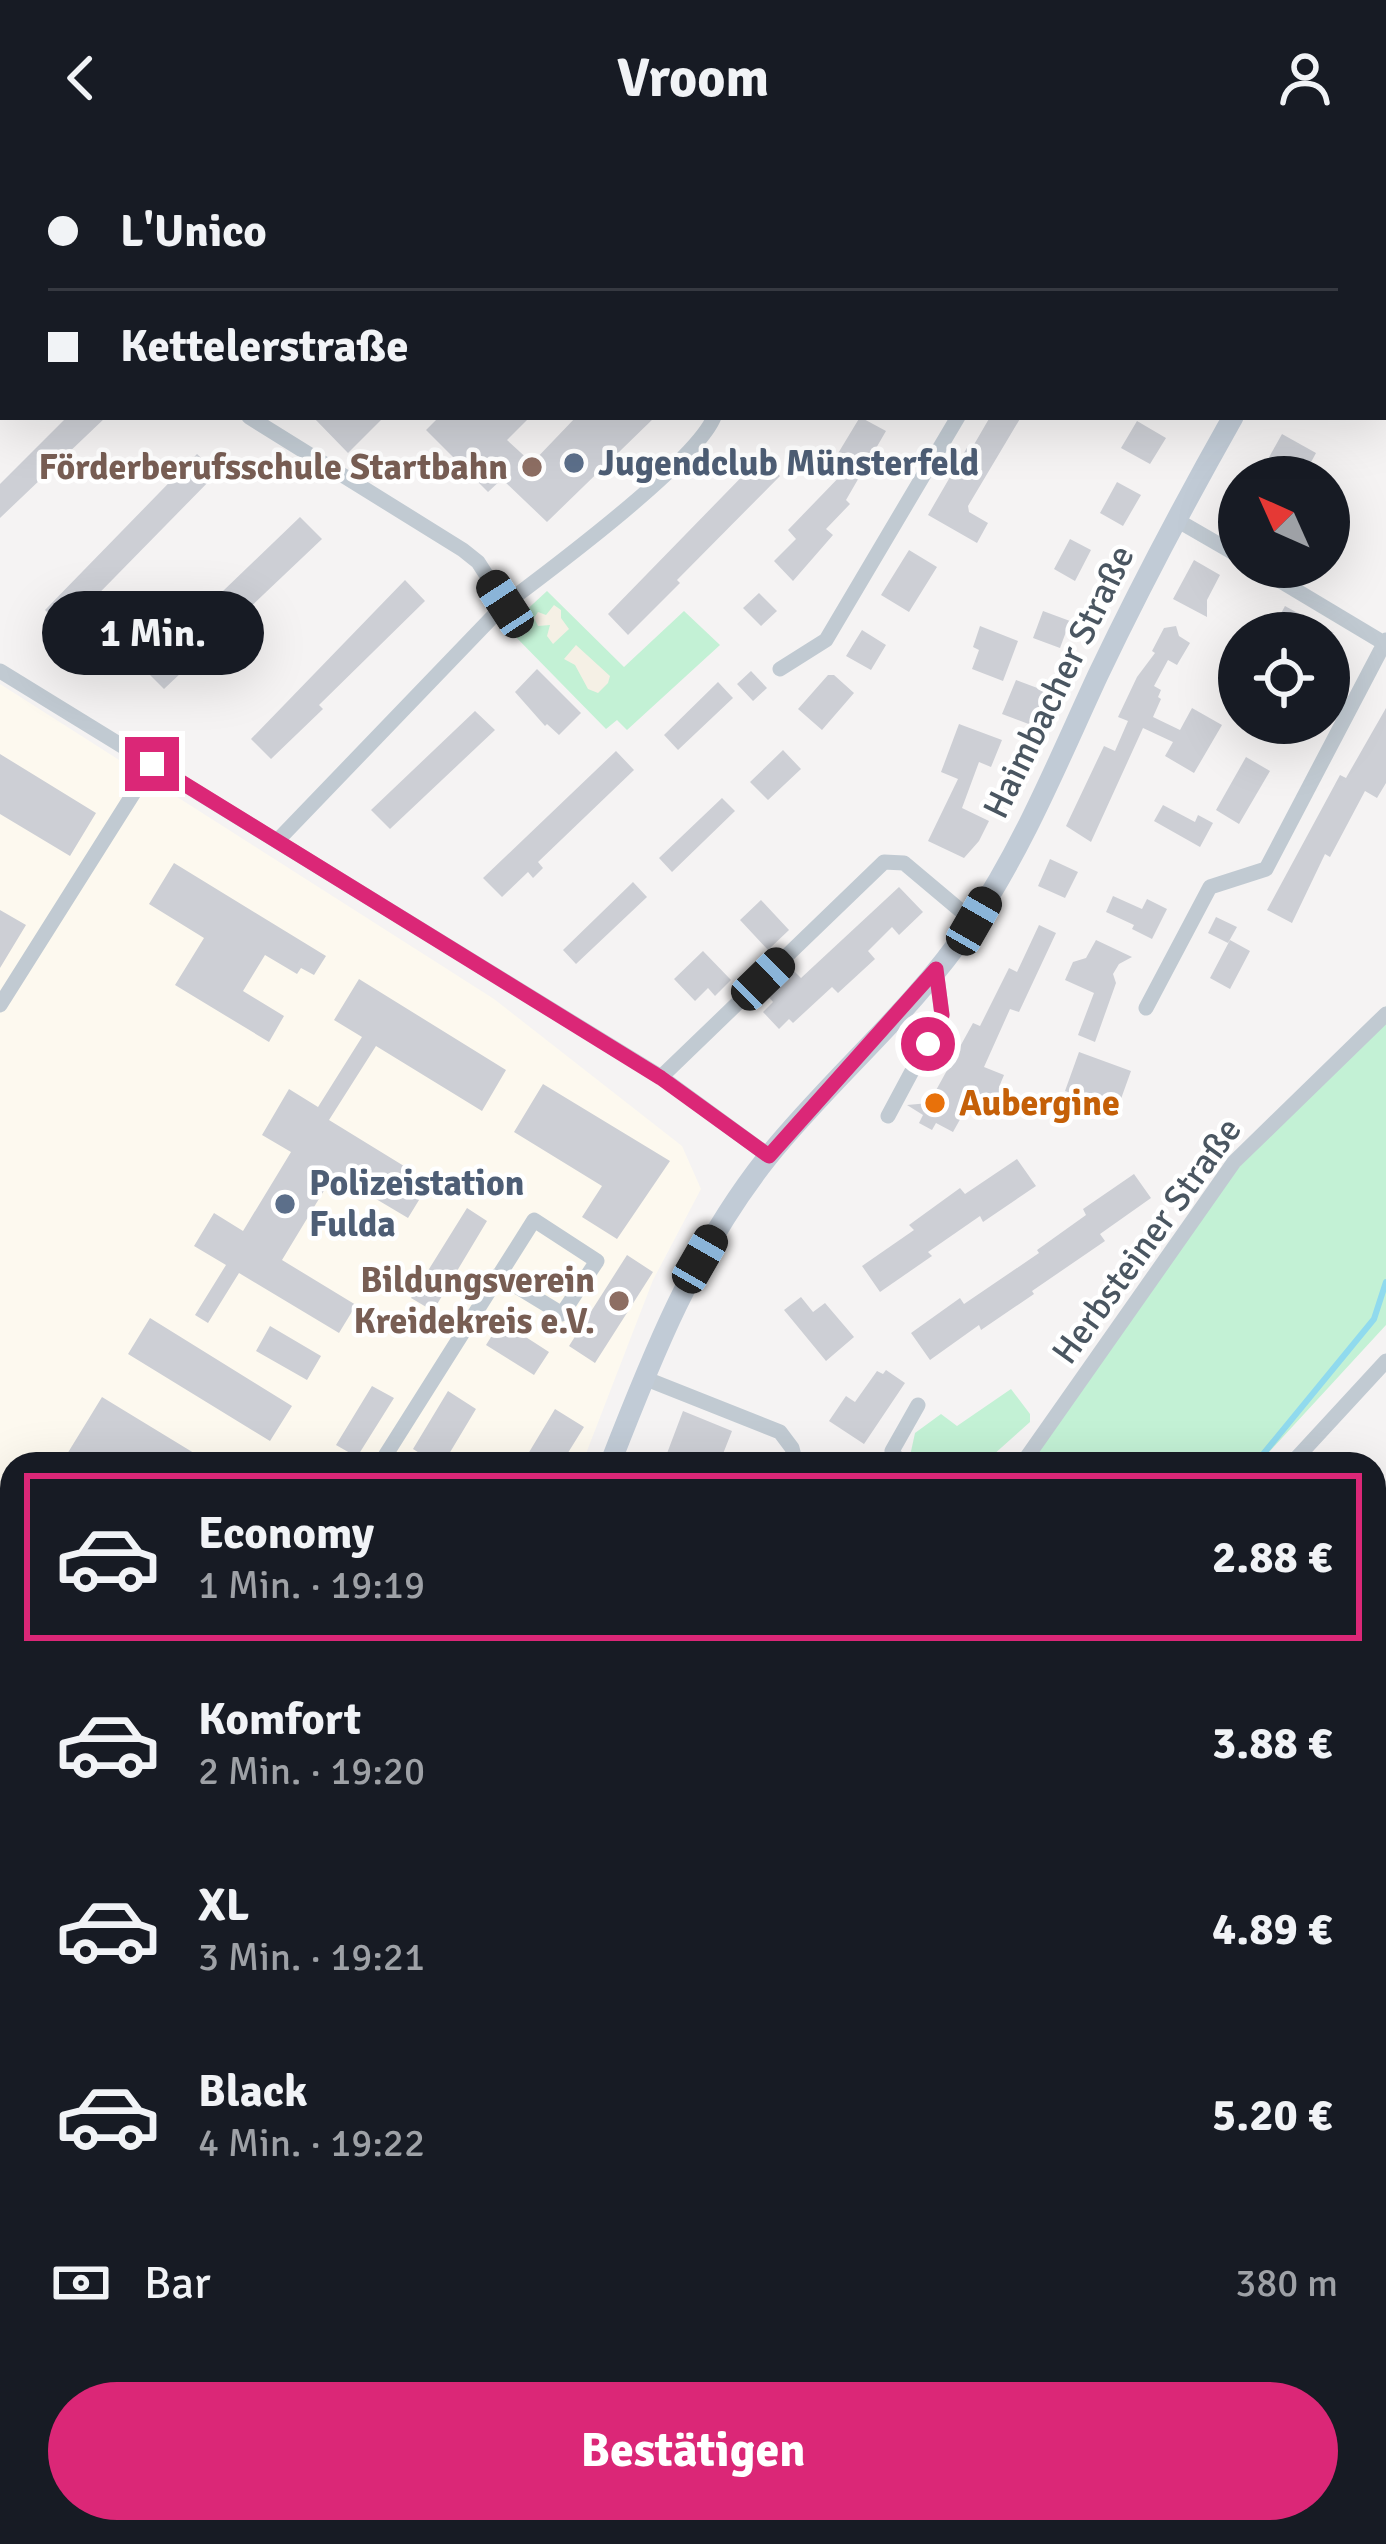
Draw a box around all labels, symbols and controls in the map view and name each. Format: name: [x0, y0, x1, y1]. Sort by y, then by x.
icon: back: [48, 45, 114, 111]
text: Vroom: [617, 45, 769, 112]
icon: person: [1272, 45, 1338, 111]
text: L'Unico: [120, 204, 267, 259]
text: Kettelerstraße: [120, 319, 409, 374]
place label: Jugendclub Münsterfeld: [598, 441, 979, 486]
place label: Förderberufsschule Startbahn: [38, 445, 508, 490]
marker: Jugendclub Münsterfeld: [561, 450, 587, 476]
marker: Förderberufsschule Startbahn: [519, 454, 545, 480]
north arrow: [1218, 456, 1350, 588]
map controls: [1218, 456, 1350, 744]
street label: Haimbacher Straße: [973, 538, 1145, 826]
car: [470, 564, 540, 644]
callout: 1 Min.: [41, 590, 263, 674]
text: 1 Min.: [100, 609, 206, 657]
button: locate: [1218, 612, 1350, 744]
route end: [125, 737, 179, 791]
car: [940, 881, 1008, 961]
car: [725, 941, 801, 1017]
route start: [901, 1017, 955, 1071]
place label: Aubergine: [959, 1081, 1120, 1126]
marker: Aubergine: [922, 1090, 948, 1116]
street label: Herbsteiner Straße: [1043, 1109, 1251, 1373]
place label: Polizeistation Fulda: [309, 1161, 525, 1247]
marker: Polizeistation Fulda: [272, 1191, 298, 1217]
car: [666, 1219, 734, 1299]
place label: Bildungsverein Kreidekreis e.V.: [353, 1258, 595, 1344]
marker: Bildungsverein Kreidekreis e.V.: [606, 1288, 632, 1314]
icon: car: [54, 1503, 162, 1611]
text: Economy: [198, 1506, 374, 1561]
text: 2.88 €: [1212, 1530, 1332, 1585]
text: 1 Min. · 19:19: [198, 1561, 425, 1609]
icon: car: [54, 1689, 162, 1797]
text: Komfort: [198, 1692, 361, 1747]
text: 3.88 €: [1212, 1716, 1332, 1771]
text: 2 Min. · 19:20: [198, 1747, 425, 1795]
icon: car: [54, 1875, 162, 1983]
text: XL: [198, 1878, 249, 1933]
text: 4.89 €: [1212, 1902, 1332, 1957]
text: 3 Min. · 19:21: [198, 1933, 425, 1981]
icon: car: [54, 2061, 162, 2169]
text: Black: [198, 2064, 308, 2119]
text: 5.20 €: [1212, 2088, 1332, 2143]
text: 4 Min. · 19:22: [198, 2119, 425, 2167]
icon: cash: [48, 2250, 114, 2316]
text: Bar: [144, 2256, 211, 2311]
text: 380 m: [1235, 2259, 1338, 2307]
button: Bestätigen: [48, 2382, 1338, 2520]

